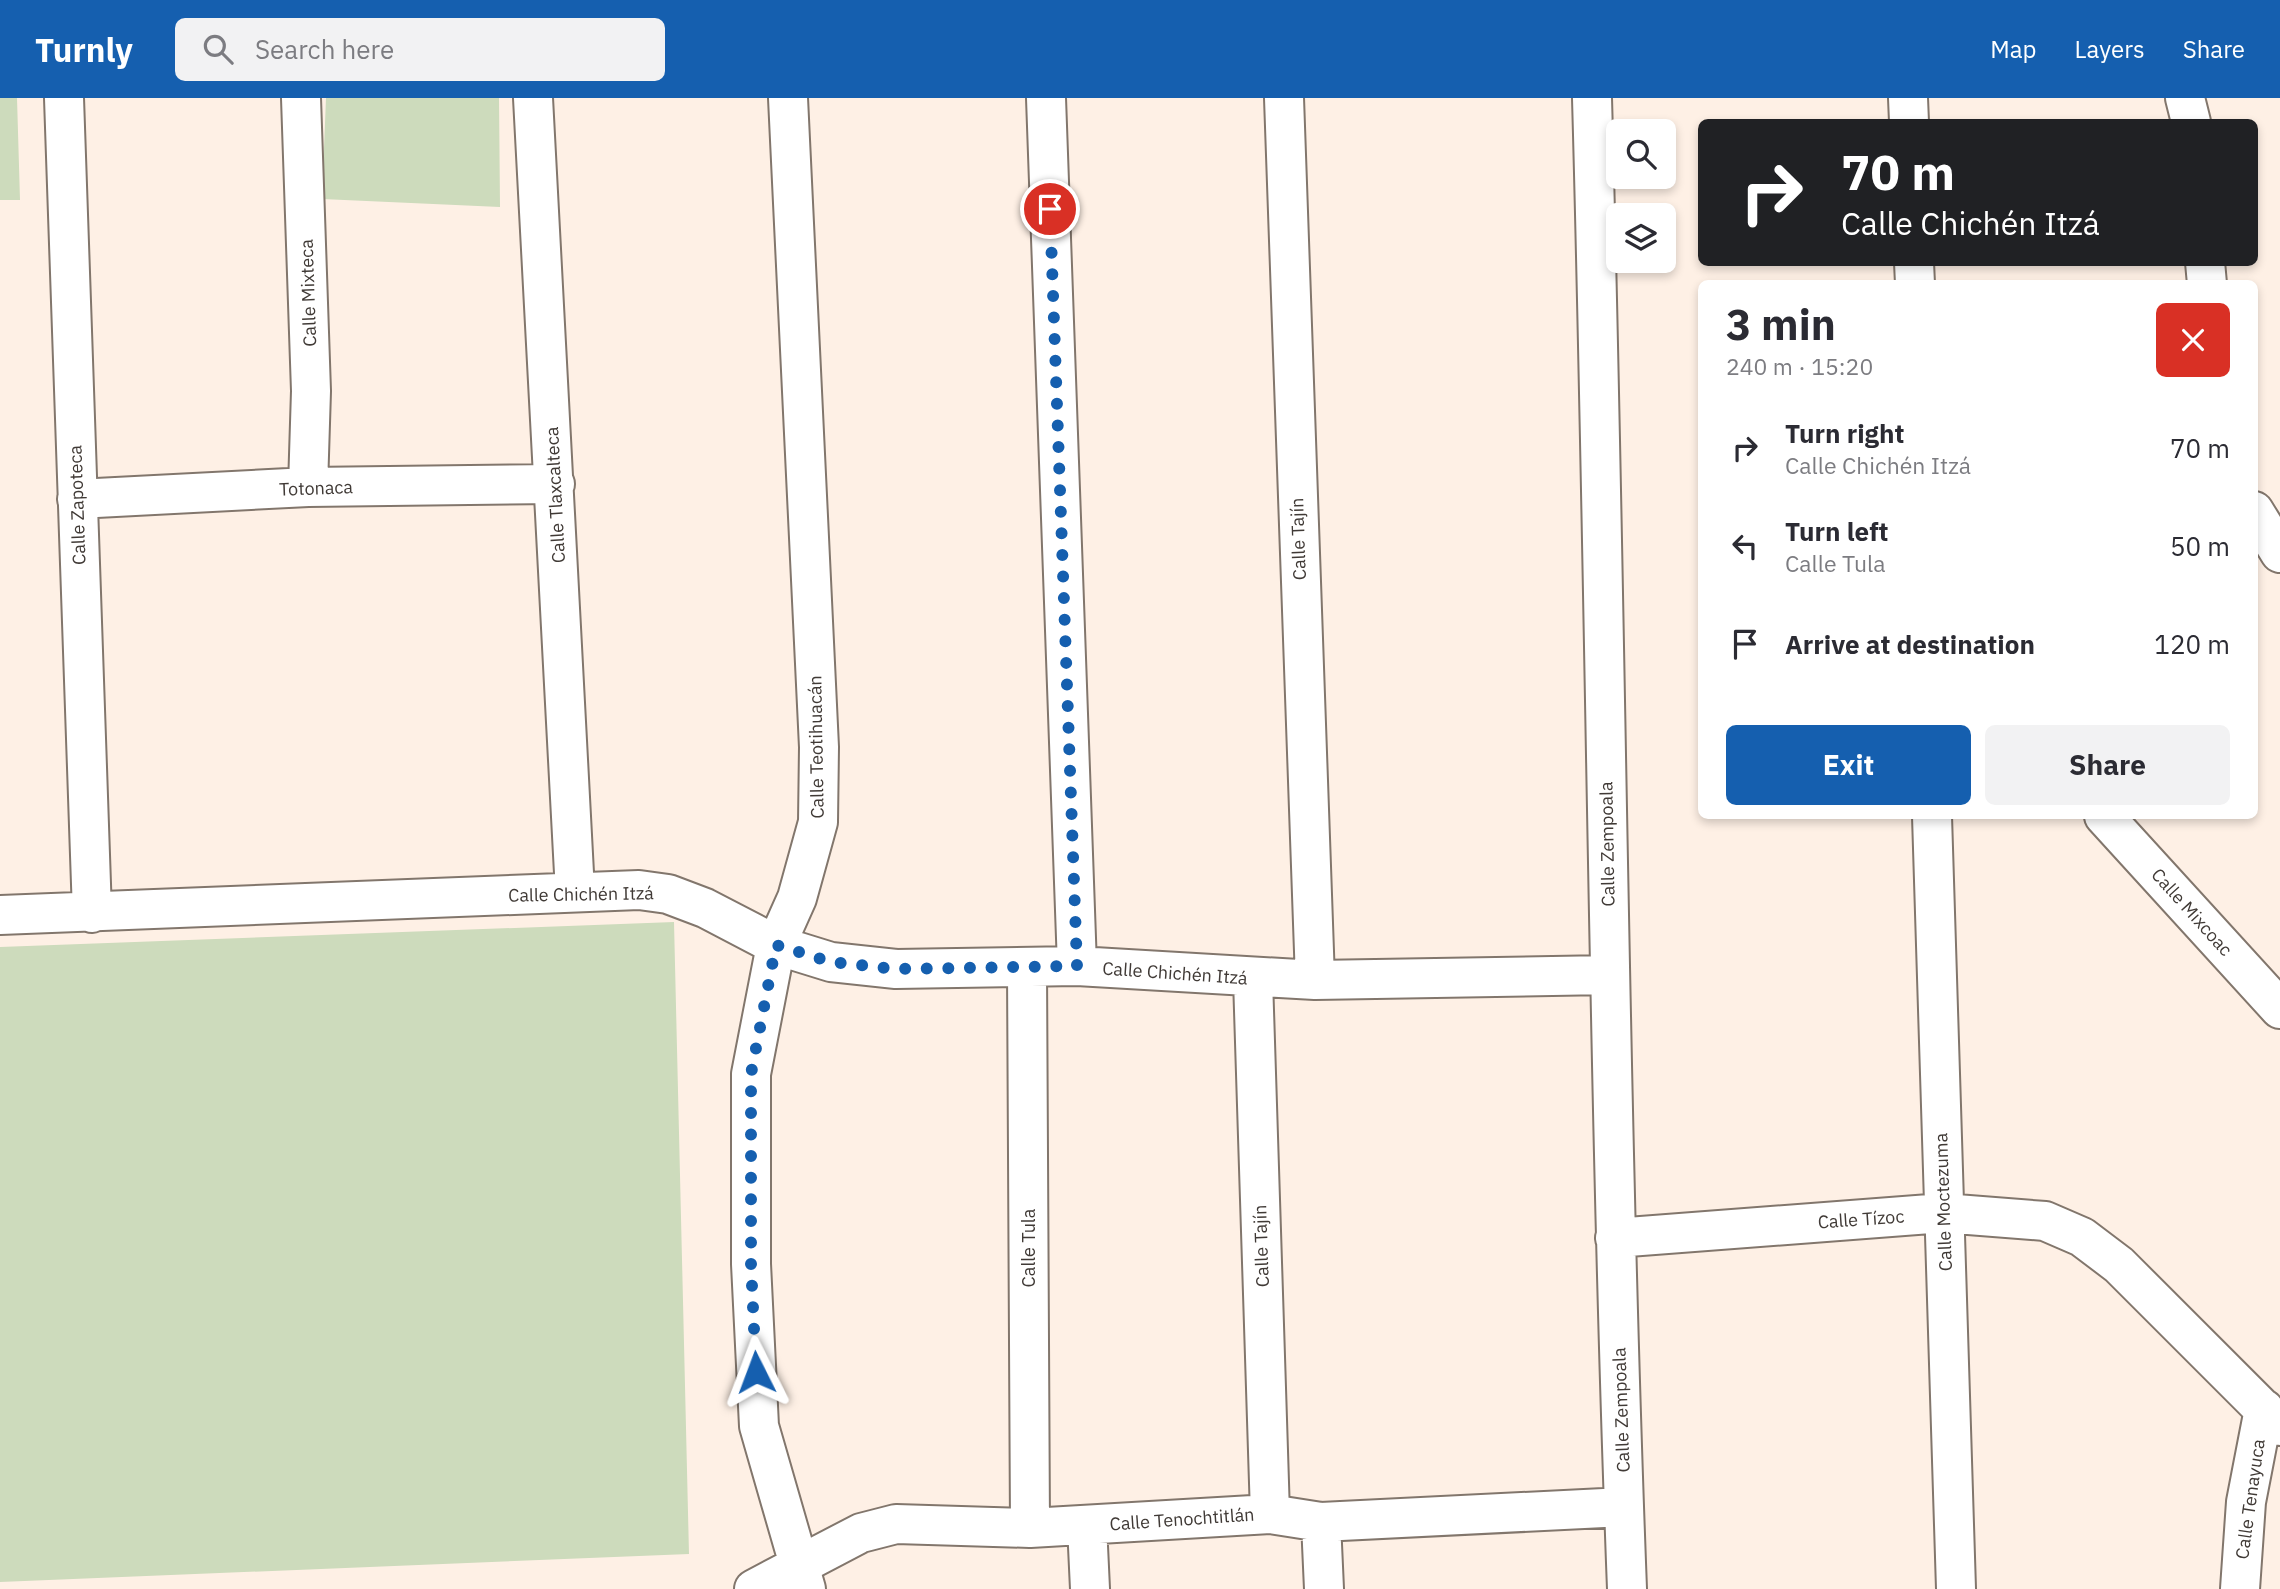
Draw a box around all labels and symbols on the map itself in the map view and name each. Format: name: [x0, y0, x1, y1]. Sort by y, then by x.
pin: [1020, 179, 1080, 239]
street label: Calle Mixteca: [295, 238, 321, 347]
street label: Calle Tlaxcalteca: [540, 426, 570, 564]
street label: Calle Zapoteca: [63, 444, 91, 565]
street label: Totonaca: [279, 475, 354, 501]
street label: Calle Tajín: [1285, 497, 1311, 581]
street label: Calle Teotihuacán: [803, 675, 829, 819]
street label: Calle Zempoala: [1594, 781, 1620, 907]
street label: Calle Mixcoac: [2147, 863, 2237, 961]
street label: Calle Chichén Itzá: [508, 881, 654, 907]
street label: Calle Chichén Itzá: [1102, 956, 1249, 990]
street label: Calle Moctezuma: [1929, 1132, 1957, 1272]
street label: Calle Tajín: [1248, 1204, 1274, 1288]
street label: Calle Tízoc: [1817, 1205, 1905, 1233]
street label: Calle Tula: [1017, 1208, 1040, 1287]
position arrow: [719, 1335, 793, 1409]
street label: Calle Zempoala: [1607, 1347, 1635, 1473]
street label: Calle Tenayuca: [2230, 1437, 2270, 1561]
street label: Calle Tenochtitlán: [1109, 1502, 1255, 1536]

